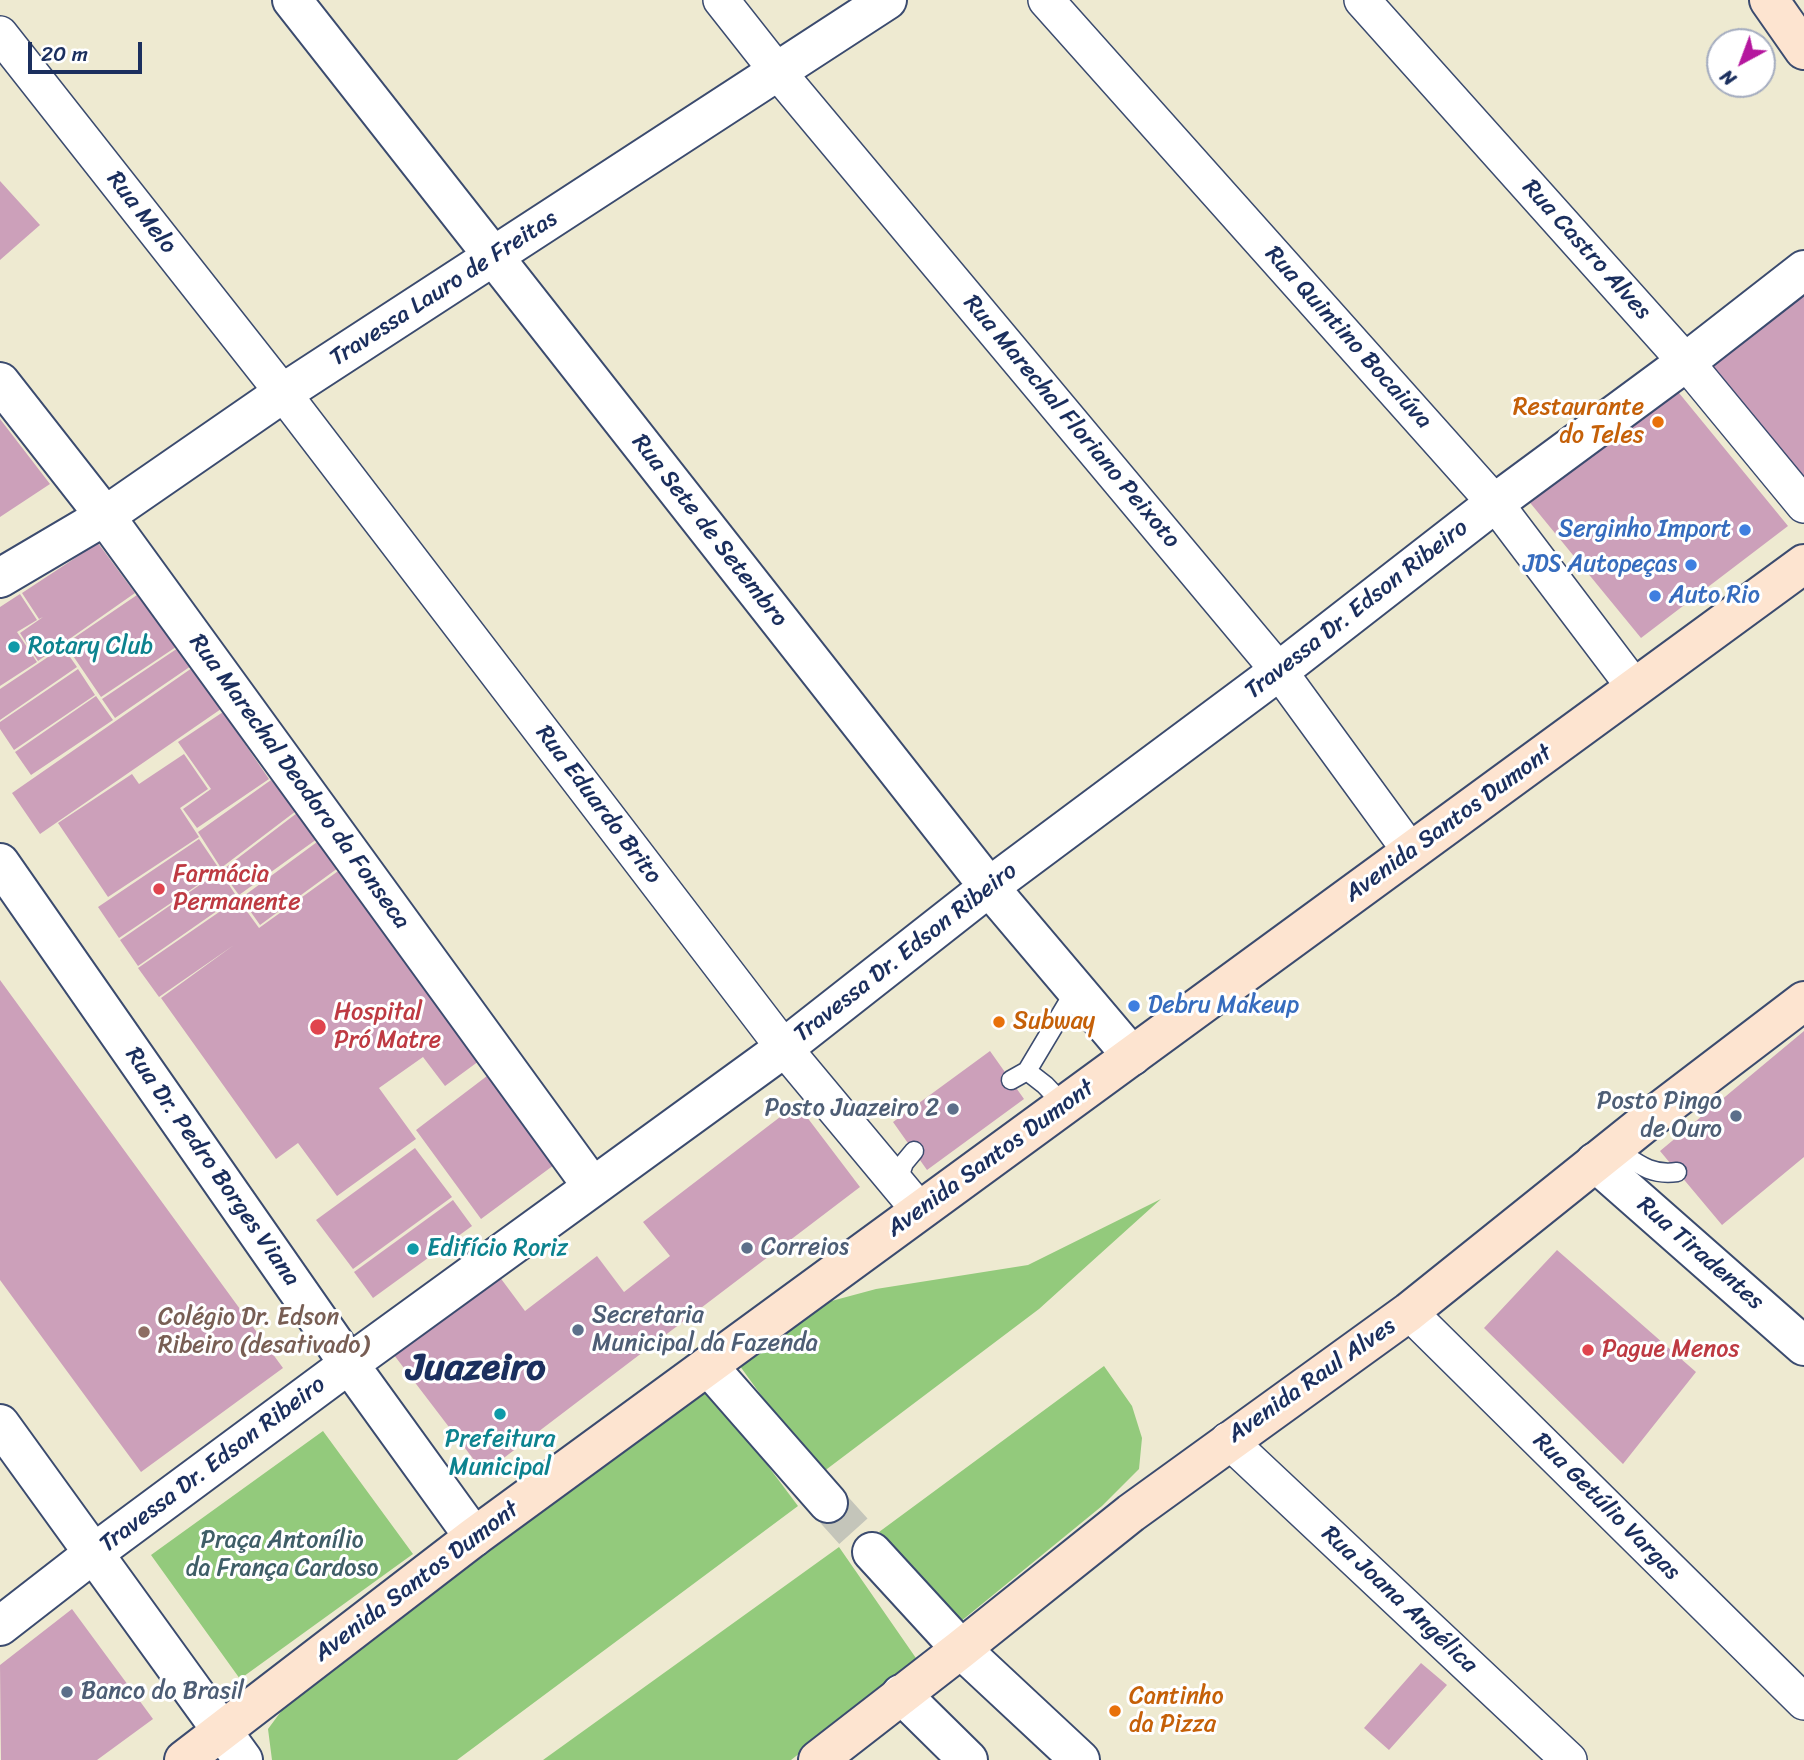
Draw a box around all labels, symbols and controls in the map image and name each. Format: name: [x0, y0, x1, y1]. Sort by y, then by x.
scale bar: [32, 28, 145, 72]
north arrow: [1706, 28, 1776, 98]
text: 20 m: [41, 35, 88, 73]
text: N: [1712, 61, 1744, 94]
street label: Rua Melo: [100, 166, 182, 260]
street label: Rua Castro Alves: [1516, 174, 1656, 326]
street label: Travessa Lauro de Freitas: [325, 205, 563, 373]
street label: Rua Quintino Bocaiúva: [1258, 241, 1438, 435]
street label: Rua Marechal Floriano Peixoto: [957, 290, 1185, 554]
place label: Restaurante do Teles: [1513, 394, 1644, 450]
marker: Restaurante do Teles: [1650, 414, 1666, 430]
street label: Rua Sete de Setembro: [625, 429, 793, 633]
street label: Travessa Dr. Edson Ribeiro: [1240, 514, 1474, 706]
place label: Serginho Import: [1558, 516, 1731, 544]
marker: Serginho Import: [1737, 522, 1753, 538]
place label: JDS Autopeças: [1523, 551, 1677, 579]
marker: JDS Autopeças: [1683, 557, 1699, 573]
place label: Auto Rio: [1669, 582, 1760, 610]
marker: Auto Rio: [1647, 588, 1663, 604]
street label: Rua Marechal Deodoro da Fonseca: [182, 629, 416, 935]
place label: Rotary Club: [28, 633, 153, 661]
marker: Rotary Club: [6, 639, 22, 655]
street label: Rua Eduardo Brito: [529, 720, 667, 890]
street label: Avenida Santos Dumont: [1340, 739, 1558, 909]
street label: Travessa Dr. Edson Ribeiro: [789, 857, 1023, 1049]
place label: Farmácia Permanente: [173, 861, 301, 917]
marker: Farmácia Permanente: [151, 881, 167, 897]
place label: Debru Makeup: [1148, 992, 1299, 1020]
marker: Debru Makeup: [1126, 998, 1142, 1014]
place label: Hospital Pró Matre: [334, 999, 441, 1055]
place label: Subway: [1013, 1008, 1095, 1036]
marker: Subway: [991, 1014, 1007, 1030]
marker: Hospital Pró Matre: [308, 1017, 328, 1037]
street label: Rua Dr. Pedro Borges Viana: [118, 1042, 306, 1292]
street label: Avenida Santos Dumont: [882, 1074, 1100, 1244]
place label: Posto Pingo de Ouro: [1597, 1088, 1722, 1144]
place label: Posto Juazeiro 2: [764, 1095, 939, 1123]
marker: Posto Juazeiro 2: [945, 1101, 961, 1117]
marker: Posto Pingo de Ouro: [1728, 1108, 1744, 1124]
street label: Rua Tiradentes: [1631, 1191, 1769, 1317]
place label: Correios: [761, 1234, 849, 1262]
place label: Edifício Roriz: [427, 1235, 568, 1263]
marker: Correios: [739, 1240, 755, 1256]
marker: Edifício Roriz: [405, 1241, 421, 1257]
place label: Secretaria Municipal da Fazenda: [592, 1302, 818, 1358]
place label: Colégio Dr. Edson Ribeiro (desativado): [158, 1304, 369, 1360]
street label: Avenida Raul Alves: [1223, 1312, 1401, 1450]
marker: Secretaria Municipal da Fazenda: [570, 1322, 586, 1338]
marker: Colégio Dr. Edson Ribeiro (desativado): [136, 1324, 152, 1340]
place label: Pague Menos: [1602, 1336, 1739, 1364]
marker: Pague Menos: [1580, 1342, 1596, 1358]
district label: Juazeiro: [406, 1346, 546, 1392]
street label: Travessa Dr. Edson Ribeiro: [94, 1371, 332, 1559]
marker: Prefeitura Municipal: [492, 1406, 508, 1422]
place label: Prefeitura Municipal: [445, 1426, 555, 1482]
street label: Rua Getúlio Vargas: [1526, 1427, 1686, 1587]
street label: Avenida Santos Dumont: [309, 1496, 525, 1668]
street label: Rua Joana Angélica: [1315, 1520, 1483, 1680]
park label: Praça Antonílio da França Cardoso: [186, 1527, 378, 1583]
place label: Banco do Brasil: [81, 1678, 244, 1706]
place label: Cantinho da Pizza: [1129, 1683, 1224, 1739]
marker: Banco do Brasil: [59, 1684, 75, 1700]
marker: Cantinho da Pizza: [1107, 1703, 1123, 1719]

